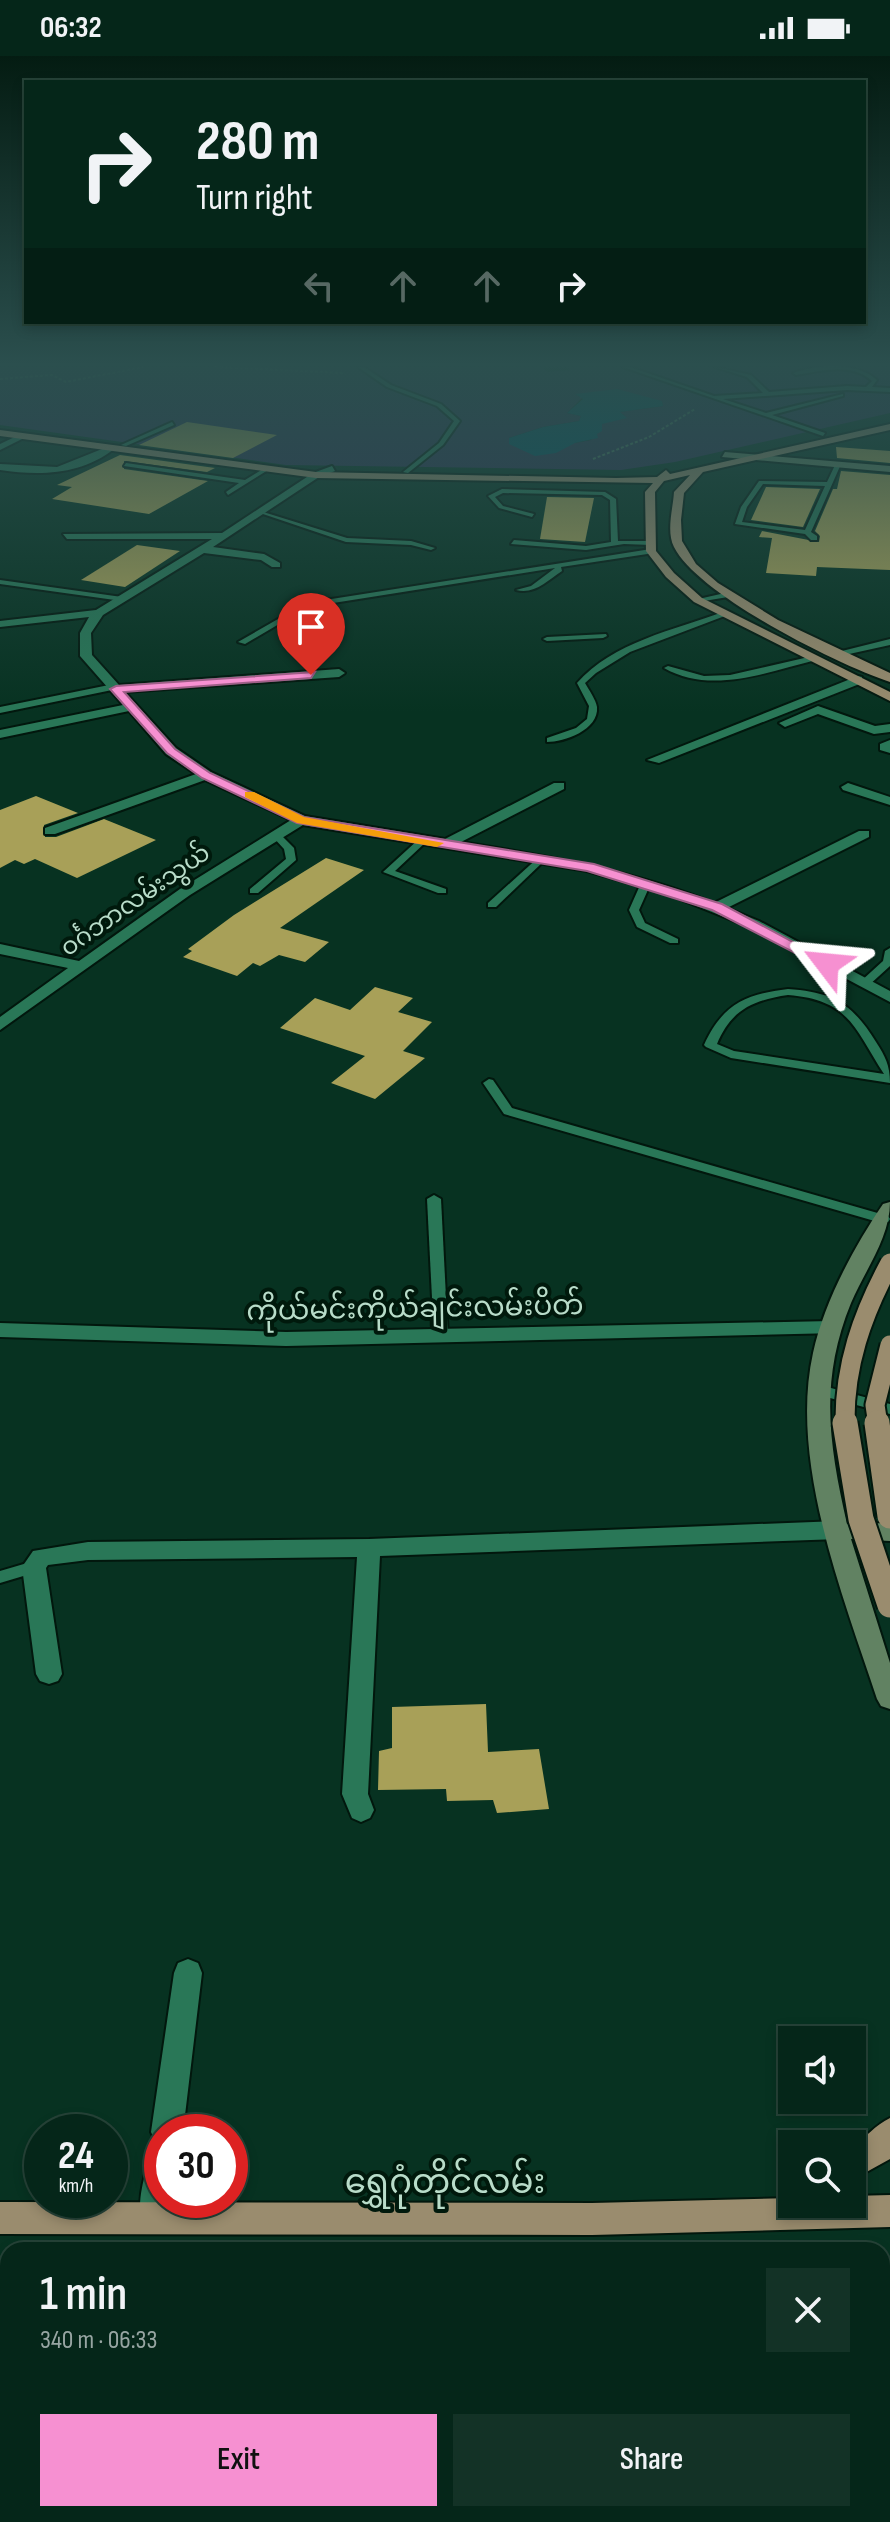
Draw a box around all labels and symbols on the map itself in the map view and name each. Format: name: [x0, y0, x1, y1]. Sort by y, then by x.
pin: [277, 593, 345, 675]
street label: ဝင်္ဂဘာလမ်းသွယ်: [54, 836, 217, 965]
position arrow: [785, 922, 869, 1006]
street label: ကိုယ်မင်းကိုယ်ချင်းလမ်းပိတ်: [246, 1286, 584, 1333]
speed limit sign: 30: [144, 2114, 248, 2218]
street label: ရွှေဂုံတိုင်လမ်း: [345, 2157, 545, 2209]

